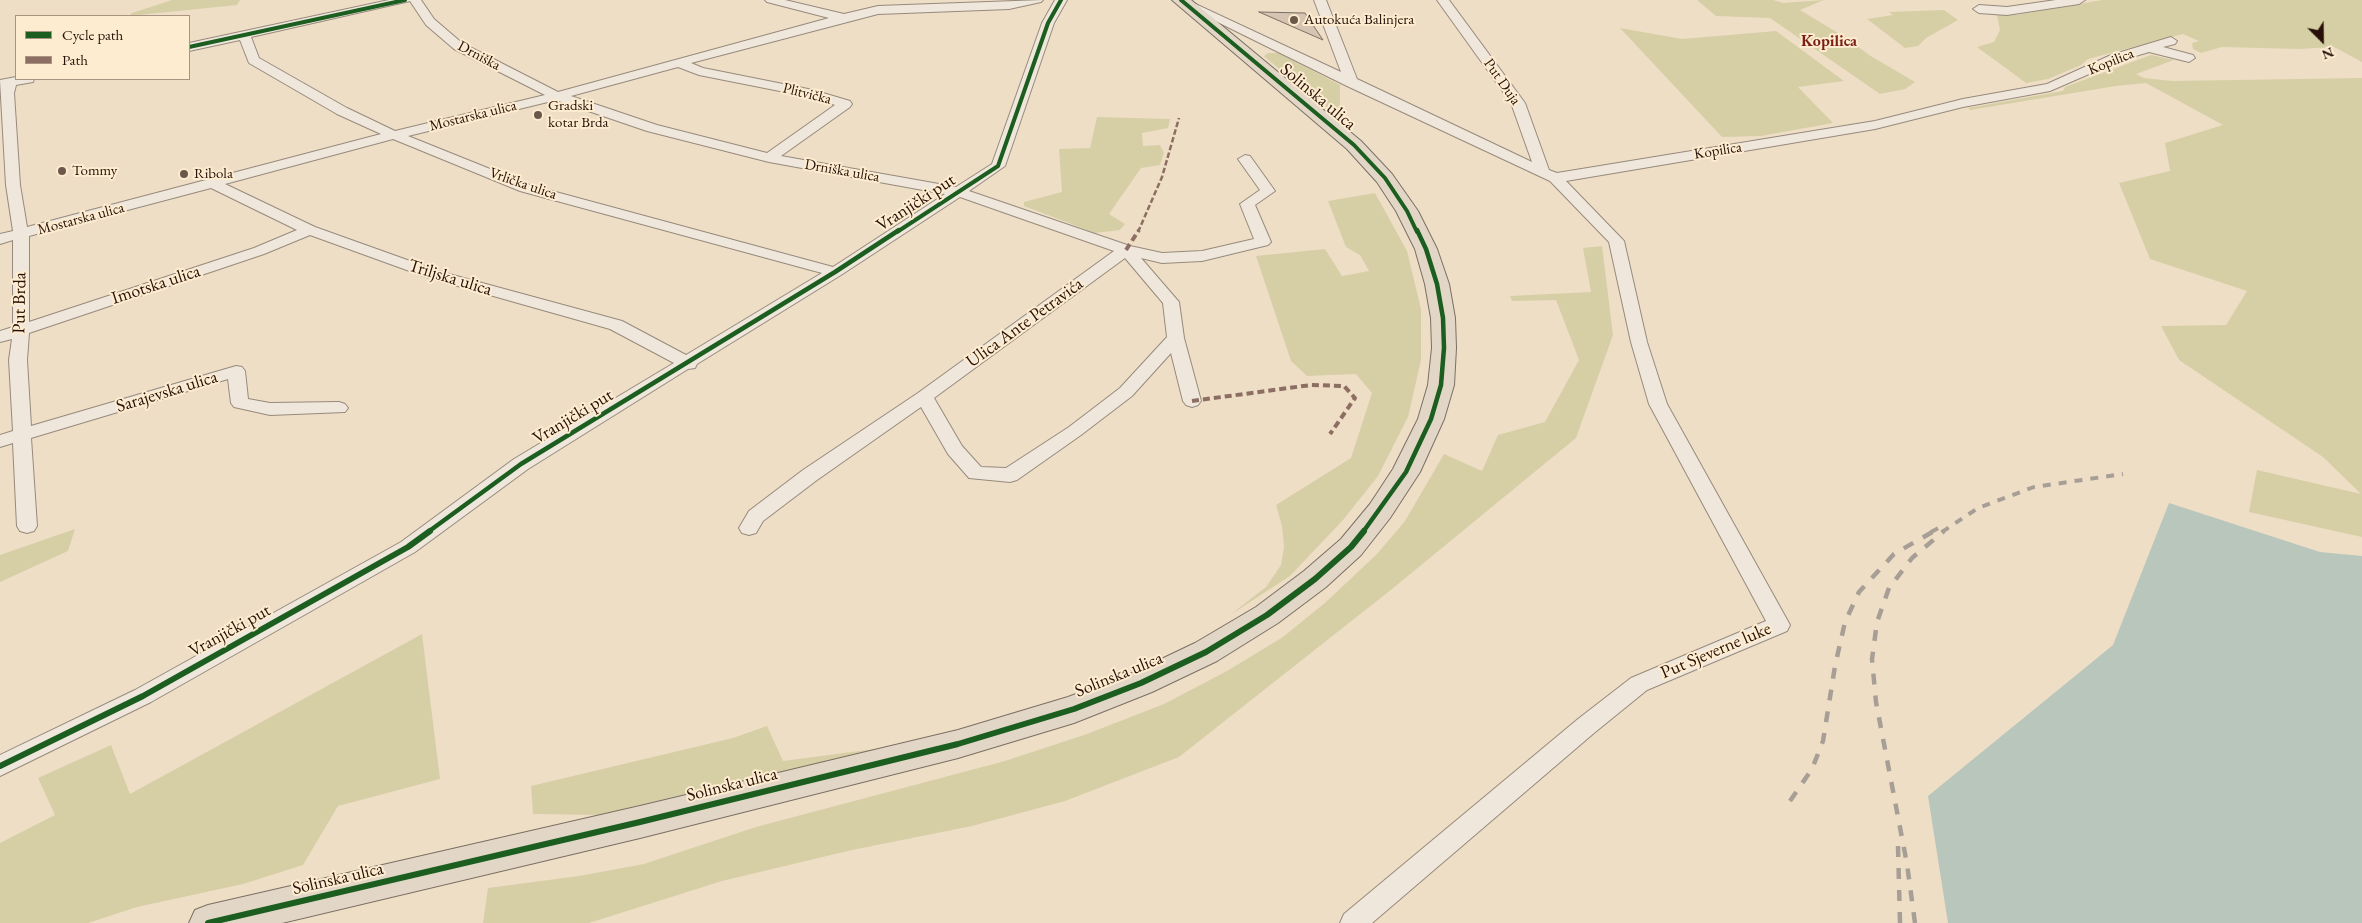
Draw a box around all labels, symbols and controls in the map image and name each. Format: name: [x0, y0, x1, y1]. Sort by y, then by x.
place label: Autokuća Balinjera: [1304, 11, 1414, 29]
marker: Autokuća Balinjera: [1288, 14, 1300, 26]
legend: [15, 15, 190, 80]
north arrow: [2297, 15, 2347, 65]
text: Cycle path: [62, 25, 123, 44]
district label: Kopilica: [1801, 32, 1857, 52]
street label: Drniška: [455, 37, 503, 75]
text: N: [2319, 43, 2337, 64]
street label: Kopilica: [2085, 45, 2137, 79]
text: Path: [62, 50, 88, 69]
street label: Put Duja: [1480, 55, 1524, 109]
street label: Solinska ulica: [1276, 59, 1360, 135]
street label: Plitvička: [781, 79, 833, 109]
street label: Mostarska ulica: [428, 96, 518, 136]
place label: Gradski kotar Brda: [548, 97, 609, 132]
marker: Gradski kotar Brda: [532, 109, 544, 121]
street label: Kopilica: [1693, 138, 1743, 164]
street label: Drniška ulica: [803, 156, 881, 186]
place label: Tommy: [72, 162, 117, 180]
street label: Vrlička ulica: [487, 164, 559, 204]
marker: Tommy: [56, 165, 68, 177]
place label: Ribola: [194, 165, 233, 183]
marker: Ribola: [178, 168, 190, 180]
street label: Vranjički put: [872, 169, 960, 237]
street label: Mostarska ulica: [36, 199, 126, 239]
street label: Triljska ulica: [405, 255, 495, 301]
street label: Imotska ulica: [109, 260, 203, 310]
street label: Put Brda: [9, 272, 31, 334]
street label: Ulica Ante Petravića: [962, 273, 1088, 373]
street label: Sarajevska ulica: [114, 366, 220, 418]
street label: Vranjički put: [529, 385, 617, 449]
street label: Vranjički put: [185, 600, 275, 662]
street label: Put Sjeverne luke: [1657, 618, 1775, 684]
street label: Solinska ulica: [1072, 648, 1166, 702]
street label: Solinska ulica: [684, 763, 780, 807]
street label: Solinska ulica: [290, 858, 386, 900]

